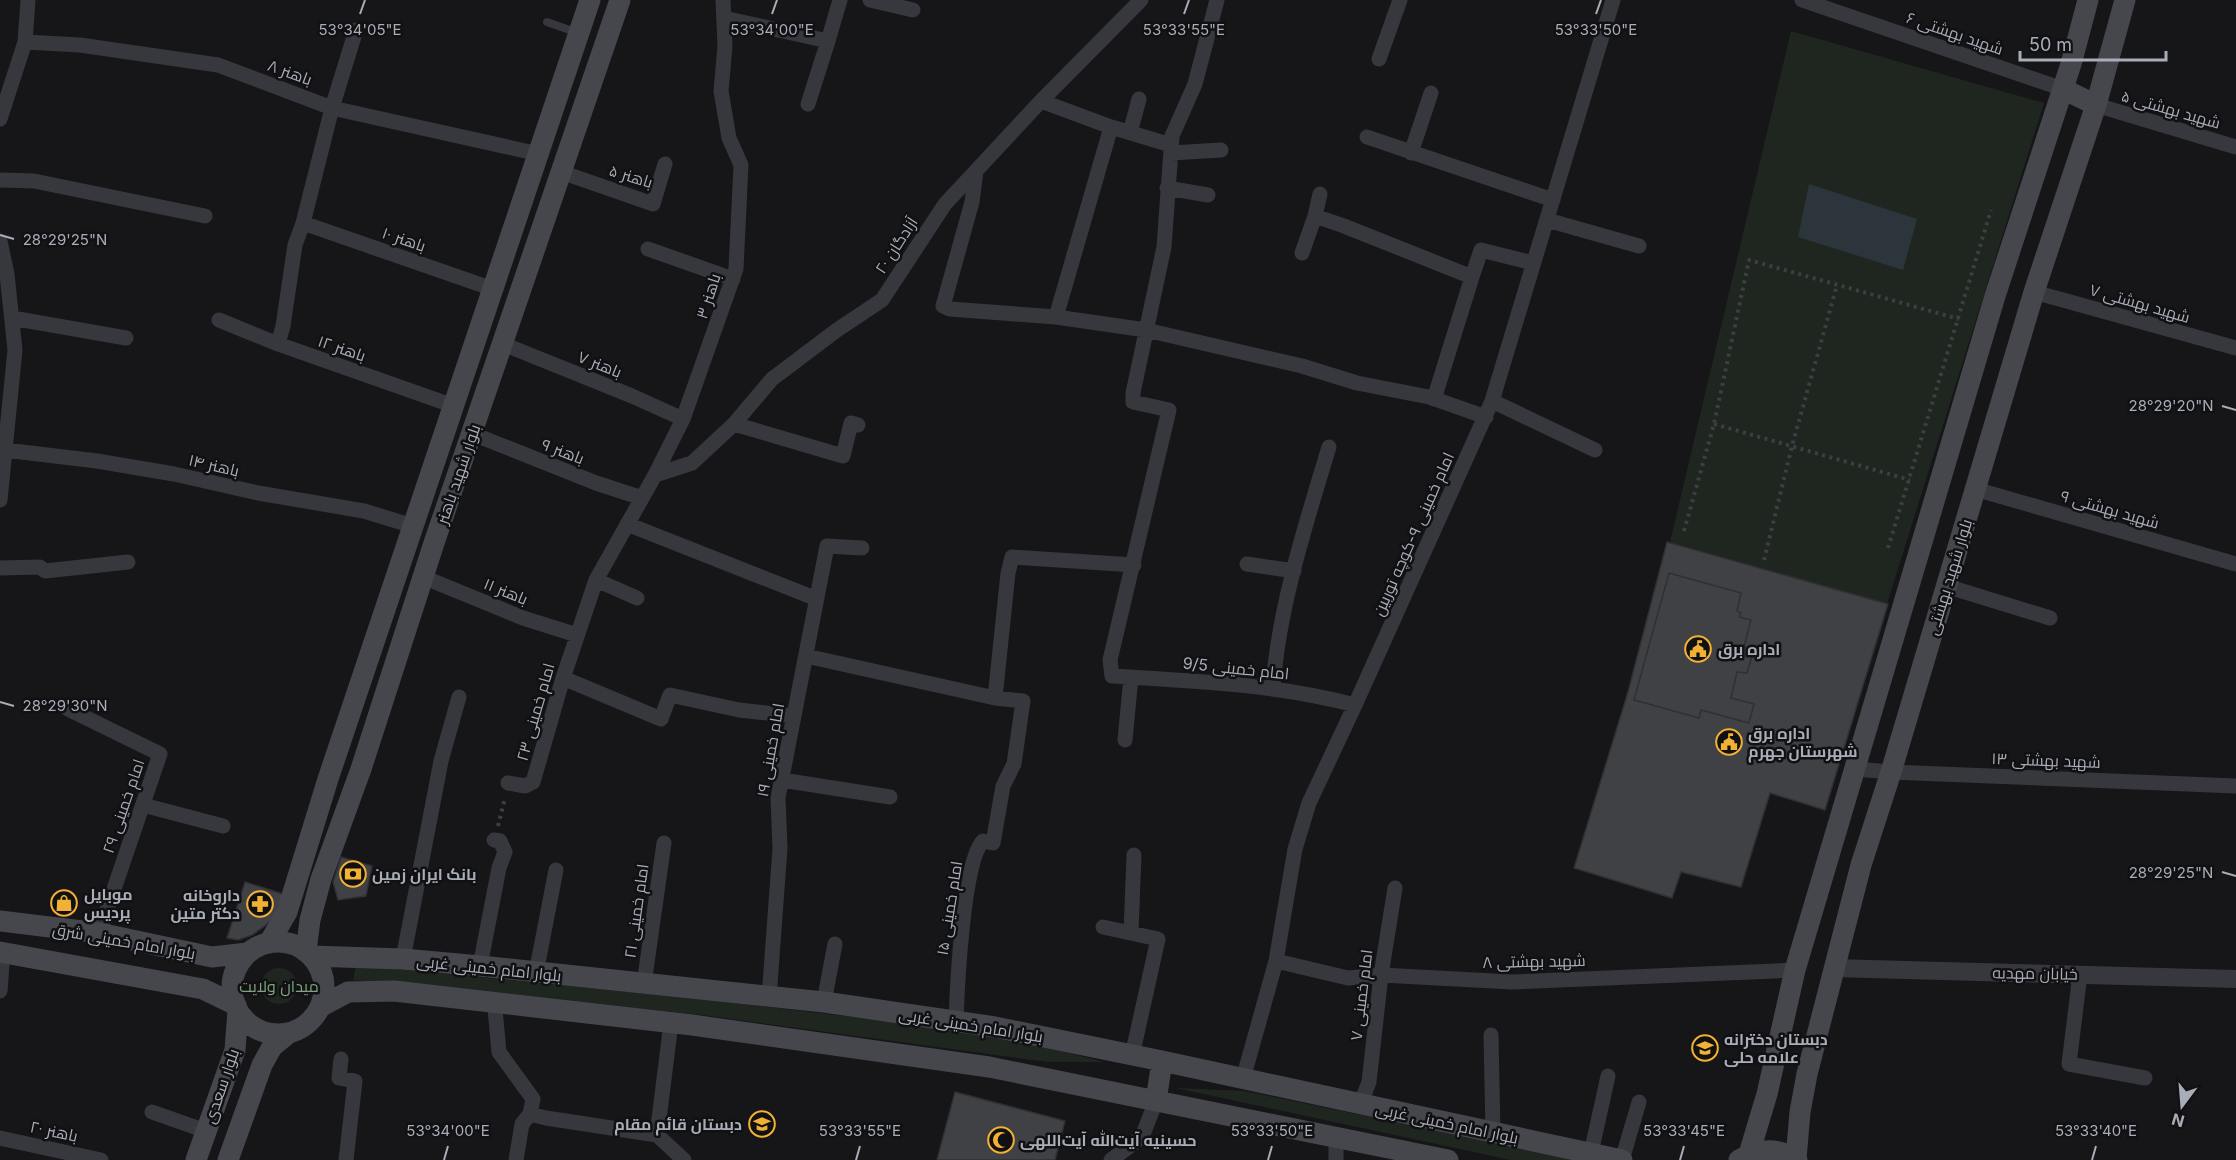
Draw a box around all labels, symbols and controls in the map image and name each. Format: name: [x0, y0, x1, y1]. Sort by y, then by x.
street label: شهید بهشتی ۶: [1904, 7, 2006, 60]
text: 53°34'05"E: [318, 20, 402, 39]
text: 53°34'00"E: [730, 20, 814, 39]
text: 53°33'55"E: [1143, 20, 1225, 39]
text: 53°33'50"E: [1555, 20, 1637, 39]
scale bar: [2020, 24, 2166, 62]
text: 50 m: [2029, 34, 2072, 55]
street label: باهنر ۸: [265, 55, 315, 89]
street label: شهید بهشتی ۵: [2119, 85, 2223, 134]
street label: باهنر ۵: [607, 160, 655, 192]
street label: آزادگان ۲۰: [870, 212, 923, 278]
street label: باهنر ۱۰: [380, 222, 428, 256]
text: 28°29'25"N: [23, 230, 107, 249]
street label: باهنر ۳: [691, 271, 725, 321]
street label: شهید بهشتی ۷: [2087, 279, 2192, 328]
street label: باهنر ۱۲: [316, 331, 368, 365]
street label: باهنر ۷: [575, 346, 625, 382]
text: 28°29'20"N: [2129, 396, 2213, 415]
street label: بلوار شهید باهنر: [431, 421, 485, 528]
street label: باهنر ۹: [539, 434, 587, 468]
street label: باهنر ۱۴: [187, 449, 241, 481]
street label: امام خمینی ۹-کوچه توربین: [1368, 449, 1460, 620]
street label: شهید بهشتی ۹: [2058, 485, 2162, 534]
street label: بلوار شهید بهشتی: [1922, 516, 1977, 638]
street label: باهنر ۱۱: [481, 573, 531, 609]
public building icon: اداره برق: [1683, 634, 1713, 664]
place label: اداره برق: [1718, 639, 1780, 659]
street label: امام خمینی 9/5: [1182, 652, 1290, 686]
street label: امام خمینی ۲۳: [511, 661, 560, 764]
text: 28°29'30"N: [22, 696, 108, 715]
street label: امام خمینی ۱۹: [752, 702, 790, 799]
place label: اداره برق شهرستان جهرم: [1748, 723, 1858, 763]
public building icon: اداره برق شهرستان جهرم: [1714, 727, 1744, 757]
street label: شهید بهشتی ۱۳: [1991, 748, 2101, 773]
street label: امام خمینی ۲۹: [98, 756, 150, 856]
bank icon: بانک ایران زمین: [338, 859, 368, 889]
street label: امام خمینی ۱۵: [932, 859, 968, 957]
street label: امام خمینی ۲۱: [619, 863, 654, 960]
text: 28°29'25"N: [2129, 863, 2213, 882]
place label: بانک ایران زمین: [372, 864, 476, 884]
place label: موبایل پردیس: [84, 884, 132, 924]
place label: داروخانه دکتر متین: [170, 885, 240, 923]
shop icon: موبایل پردیس: [49, 888, 79, 918]
pharmacy icon: داروخانه دکتر متین: [245, 889, 275, 919]
street label: بلوار امام خمینی شرق: [51, 919, 197, 965]
street label: امام خمینی ۷: [1345, 948, 1378, 1042]
street label: بلوار امام خمینی غربی: [415, 950, 562, 988]
street label: شهید بهشتی ۸: [1482, 950, 1586, 973]
street label: خیابان مهدیه: [1992, 962, 2078, 985]
park label: میدان ولایت: [239, 976, 319, 997]
street label: بلوار امام خمینی غربی: [897, 1004, 1045, 1048]
place label: دبستان دخترانه علامه حلی: [1724, 1029, 1828, 1067]
school or university icon: دبستان دخترانه علامه حلی: [1690, 1033, 1720, 1063]
street label: بلوار سعدی: [199, 1046, 244, 1126]
north arrow: [2152, 1076, 2212, 1136]
street label: بلوار امام خمینی غربی: [1373, 1098, 1520, 1150]
school or university icon: دبستان قائم مقام: [747, 1109, 777, 1139]
text: N: [2169, 1109, 2186, 1132]
place label: دبستان قائم مقام: [614, 1114, 742, 1136]
street label: باهنر ۲۰: [28, 1116, 80, 1146]
text: 53°34'00"E: [406, 1121, 490, 1140]
text: 53°33'55"E: [819, 1121, 901, 1140]
text: 53°33'50"E: [1231, 1121, 1313, 1140]
text: 53°33'45"E: [1643, 1121, 1725, 1140]
text: 53°33'40"E: [2055, 1121, 2137, 1140]
mosque icon: حسینیه آیت‌الله آیت‌اللهی: [986, 1125, 1016, 1155]
place label: حسینیه آیت‌الله آیت‌اللهی: [1020, 1129, 1197, 1150]

